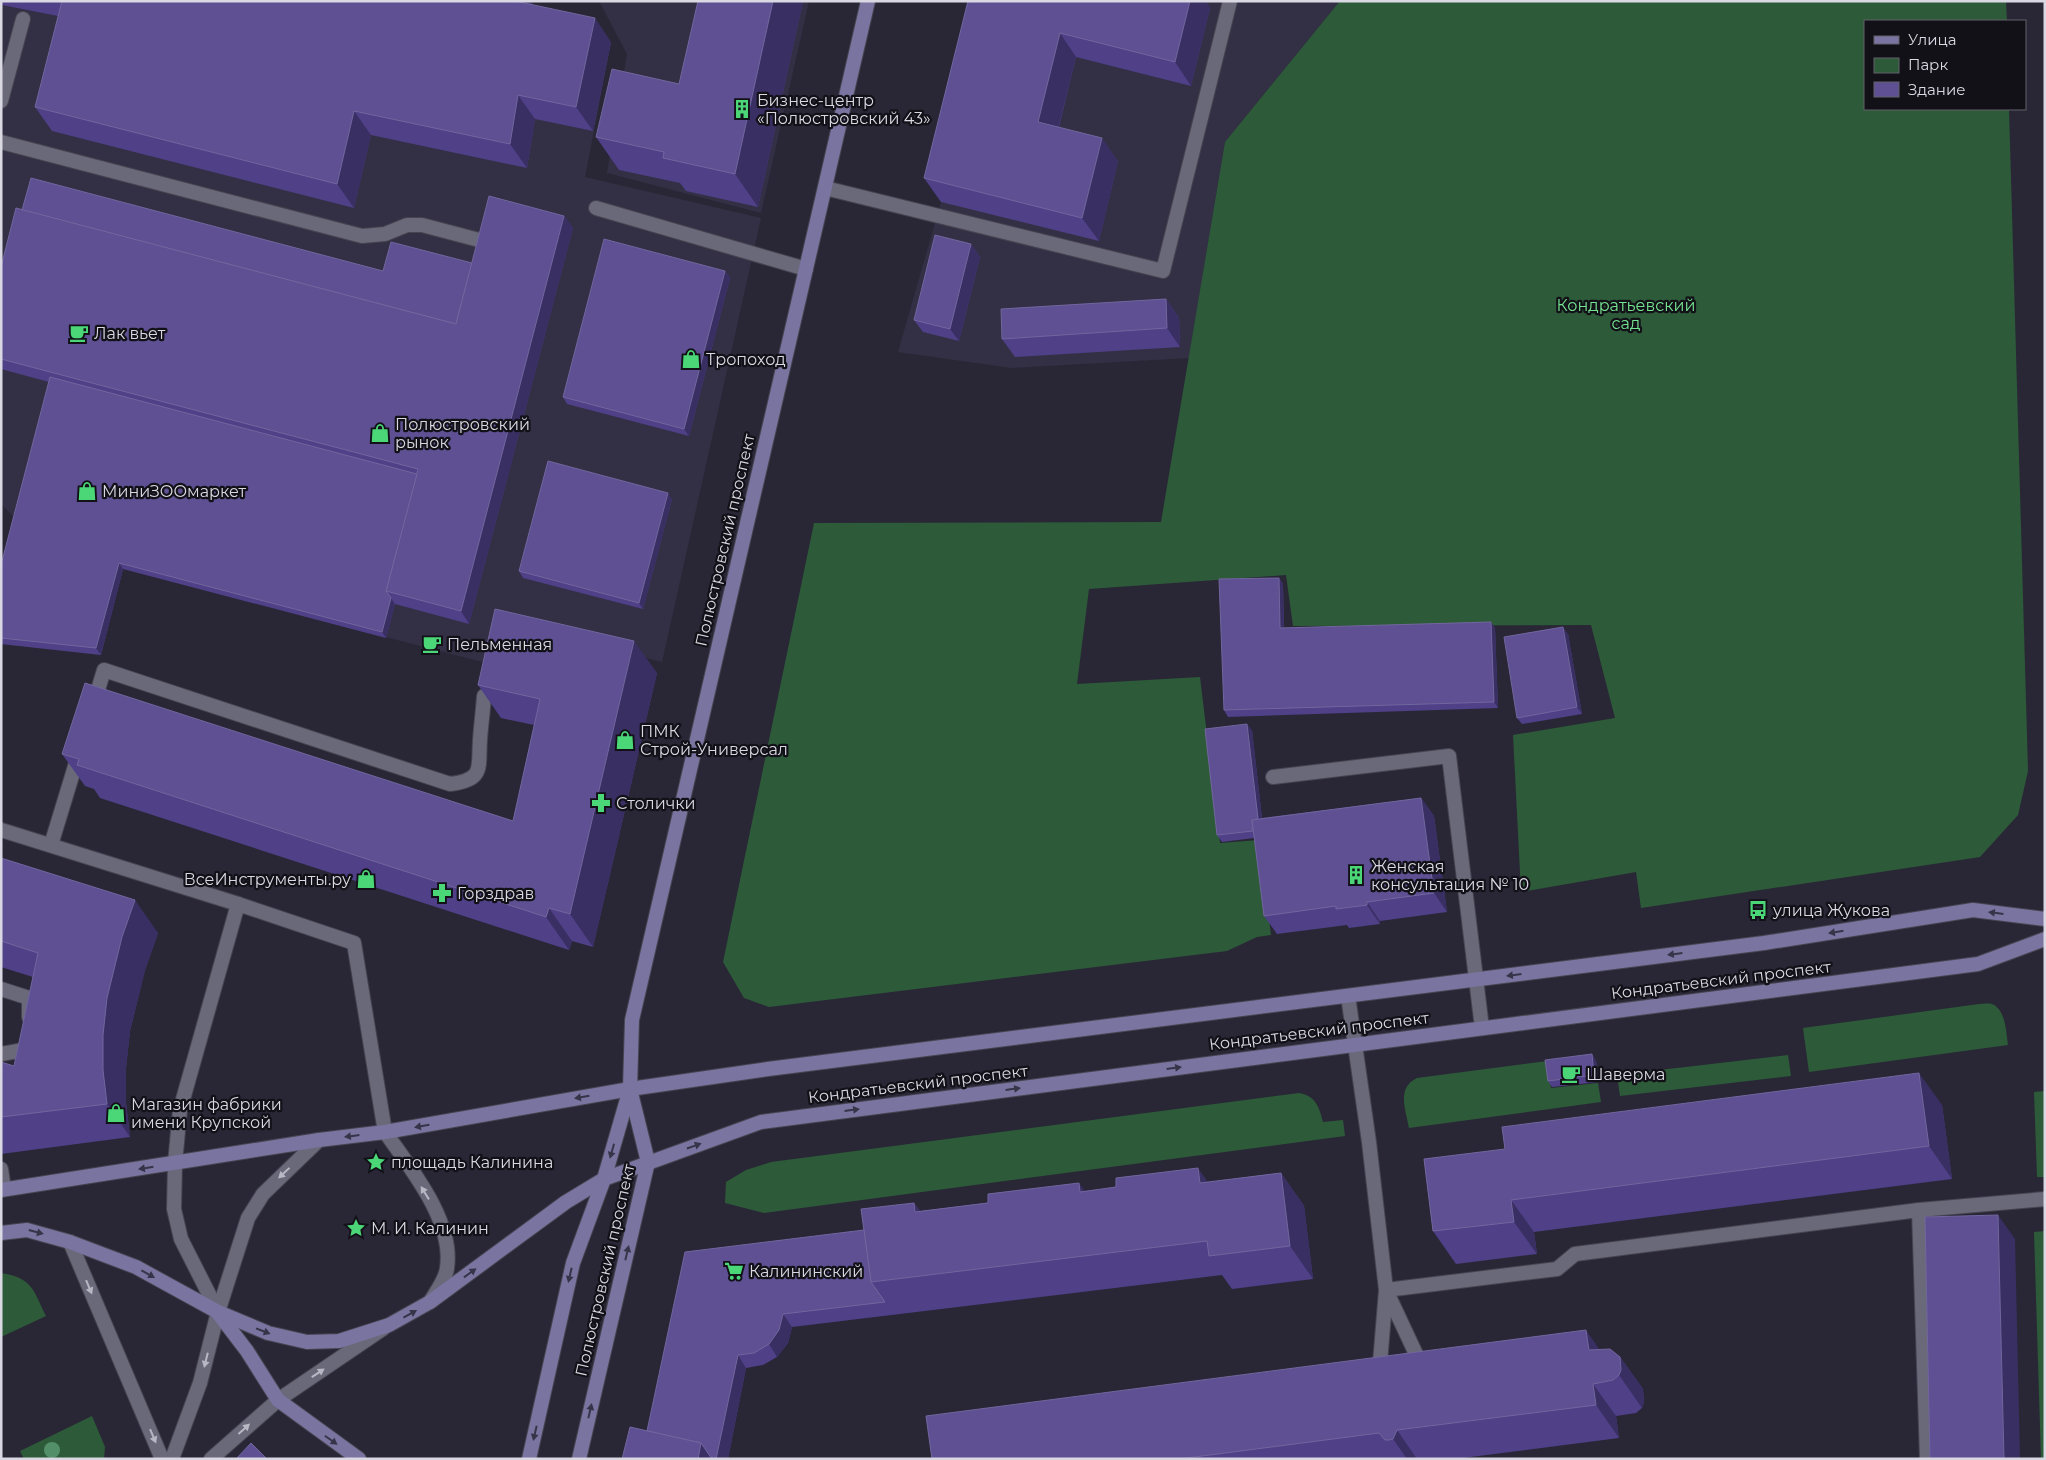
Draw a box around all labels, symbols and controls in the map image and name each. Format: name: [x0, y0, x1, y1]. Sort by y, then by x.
legend: [1864, 20, 2026, 110]
text: Улица: [1908, 30, 1956, 49]
text: Парк: [1908, 55, 1948, 74]
text: Здание: [1908, 80, 1966, 99]
place label: Бизнес-центр «Полюстровский 43»: [757, 91, 931, 128]
building icon: Бизнес-центр «Полюстровский 43»: [731, 98, 753, 120]
park label: Кондратьевский сад: [1557, 296, 1695, 333]
cafe icon: Лак вьет: [68, 322, 90, 344]
place label: Лак вьет: [94, 324, 166, 343]
shop icon: Тропоход: [680, 348, 702, 370]
place label: Тропоход: [706, 350, 786, 369]
place label: Полюстровский рынок: [395, 415, 530, 452]
shop icon: Полюстровский рынок: [369, 422, 391, 444]
street label: Полюстровский проспект: [691, 432, 759, 648]
shop icon: МиниЗООмаркет: [76, 480, 98, 502]
place label: МиниЗООмаркет: [102, 482, 247, 501]
cafe icon: Пельменная: [421, 633, 443, 655]
place label: Пельменная: [447, 635, 552, 654]
place label: ПМК Строй-Универсал: [640, 722, 788, 759]
shop icon: ПМК Строй-Универсал: [614, 729, 636, 751]
pharmacy icon: Столички: [590, 792, 612, 814]
place label: Столички: [616, 794, 696, 813]
place label: Женская консультация № 10: [1371, 857, 1529, 894]
building icon: Женская консультация № 10: [1345, 864, 1367, 886]
shop icon: ВсеИнструменты.ру: [355, 868, 377, 890]
place label: ВсеИнструменты.ру: [184, 870, 351, 889]
pharmacy icon: Горздрав: [431, 882, 453, 904]
place label: Горздрав: [457, 884, 534, 903]
bus stop icon: улица Жукова: [1747, 899, 1769, 921]
place label: улица Жукова: [1772, 901, 1890, 920]
one-way arrow: [1988, 909, 2004, 917]
one-way arrow: [1827, 928, 1843, 936]
one-way arrow: [1666, 950, 1682, 958]
street label: Кондратьевский проспект: [1610, 957, 1832, 1003]
one-way arrow: [1505, 971, 1521, 979]
street label: Кондратьевский проспект: [1208, 1008, 1430, 1054]
street label: Кондратьевский проспект: [807, 1061, 1029, 1107]
cafe icon: Шаверма: [1560, 1063, 1582, 1085]
one-way arrow: [1166, 1064, 1182, 1072]
place label: Шаверма: [1586, 1065, 1665, 1084]
one-way arrow: [1005, 1085, 1021, 1093]
one-way arrow: [573, 1094, 589, 1102]
place label: Магазин фабрики имени Крупской: [131, 1095, 282, 1132]
shop icon: Магазин фабрики имени Крупской: [105, 1102, 127, 1124]
one-way arrow: [844, 1106, 860, 1114]
one-way arrow: [413, 1122, 429, 1130]
one-way arrow: [344, 1132, 360, 1140]
one-way arrow: [687, 1142, 702, 1150]
one-way arrow: [607, 1143, 615, 1158]
place icon: площадь Калинина: [365, 1151, 387, 1173]
place label: площадь Калинина: [391, 1153, 553, 1172]
street label: Полюстровский проспект: [571, 1162, 639, 1378]
one-way arrow: [138, 1164, 154, 1172]
one-way arrow: [278, 1167, 290, 1179]
one-way arrow: [421, 1186, 430, 1199]
place icon: М. И. Калинин: [345, 1217, 367, 1239]
place label: М. И. Калинин: [371, 1219, 489, 1238]
one-way arrow: [29, 1229, 44, 1237]
one-way arrow: [623, 1245, 631, 1261]
supermarket icon: Калининский: [723, 1260, 745, 1282]
place label: Калининский: [749, 1262, 863, 1281]
one-way arrow: [566, 1267, 574, 1282]
one-way arrow: [463, 1268, 476, 1279]
one-way arrow: [141, 1269, 154, 1278]
one-way arrow: [86, 1279, 93, 1294]
one-way arrow: [403, 1309, 416, 1318]
one-way arrow: [255, 1327, 270, 1335]
one-way arrow: [202, 1352, 210, 1367]
one-way arrow: [311, 1368, 325, 1378]
one-way arrow: [586, 1404, 594, 1419]
one-way arrow: [237, 1423, 249, 1435]
one-way arrow: [531, 1426, 539, 1441]
one-way arrow: [149, 1429, 157, 1443]
one-way arrow: [324, 1434, 337, 1445]

